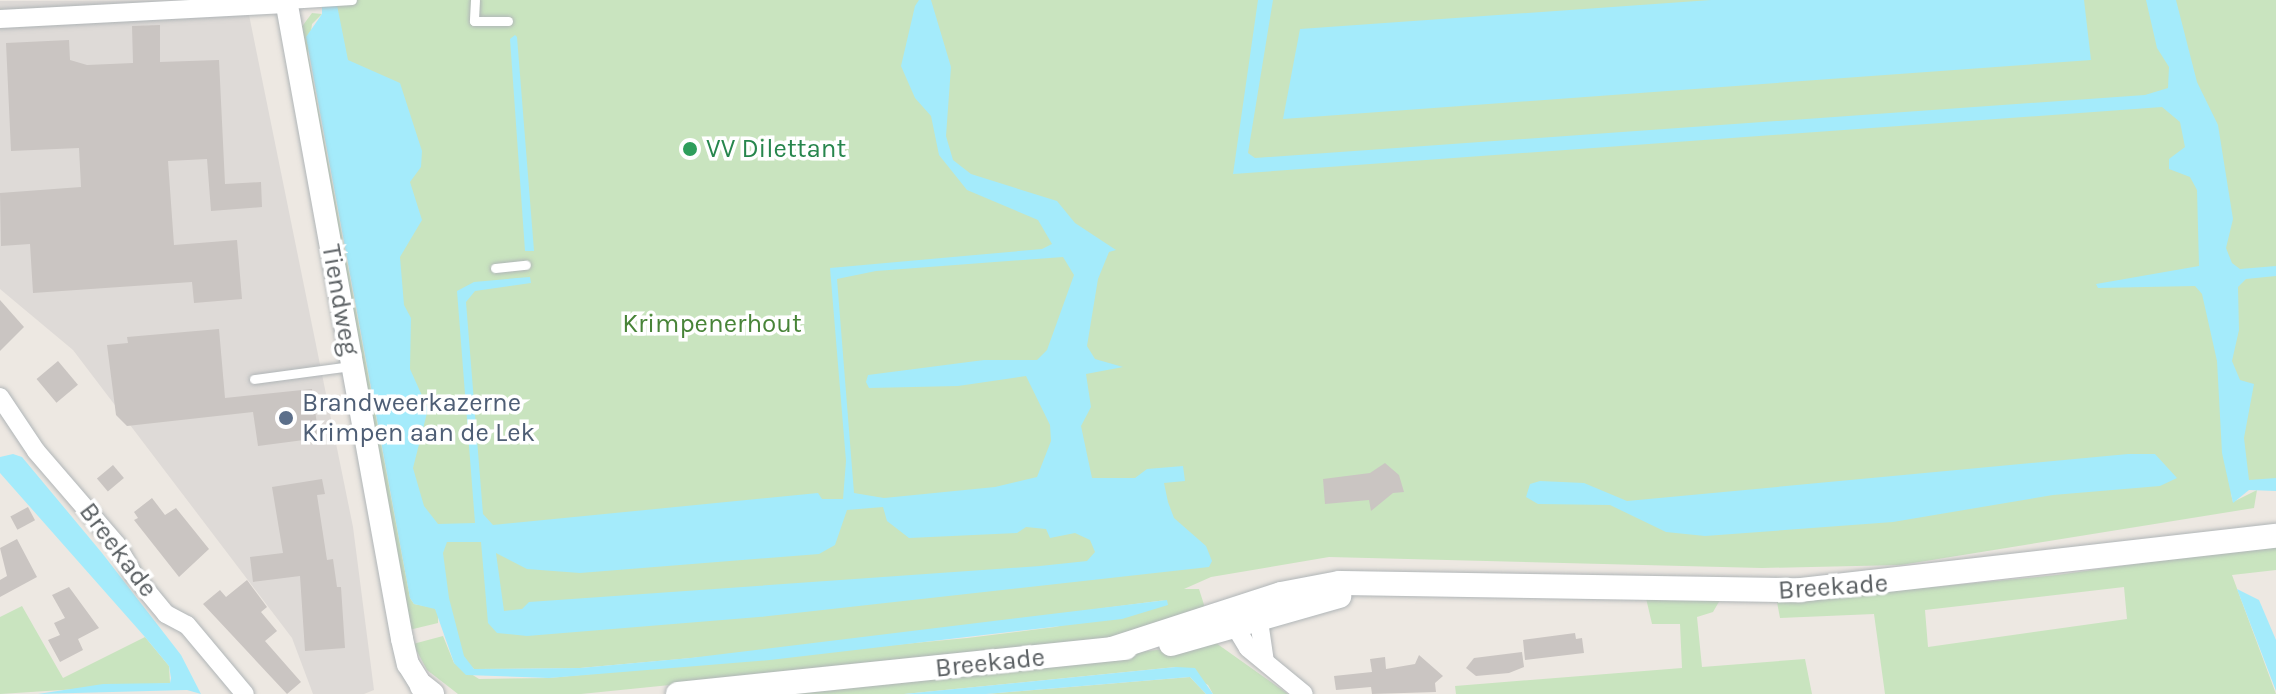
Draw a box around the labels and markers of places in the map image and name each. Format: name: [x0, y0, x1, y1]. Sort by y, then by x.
place label: VV Dilettant: [706, 133, 846, 165]
marker: VV Dilettant: [681, 140, 699, 158]
place label: Brandweerkazerne Krimpen aan de Lek: [302, 387, 535, 448]
marker: Brandweerkazerne Krimpen aan de Lek: [277, 409, 295, 427]

